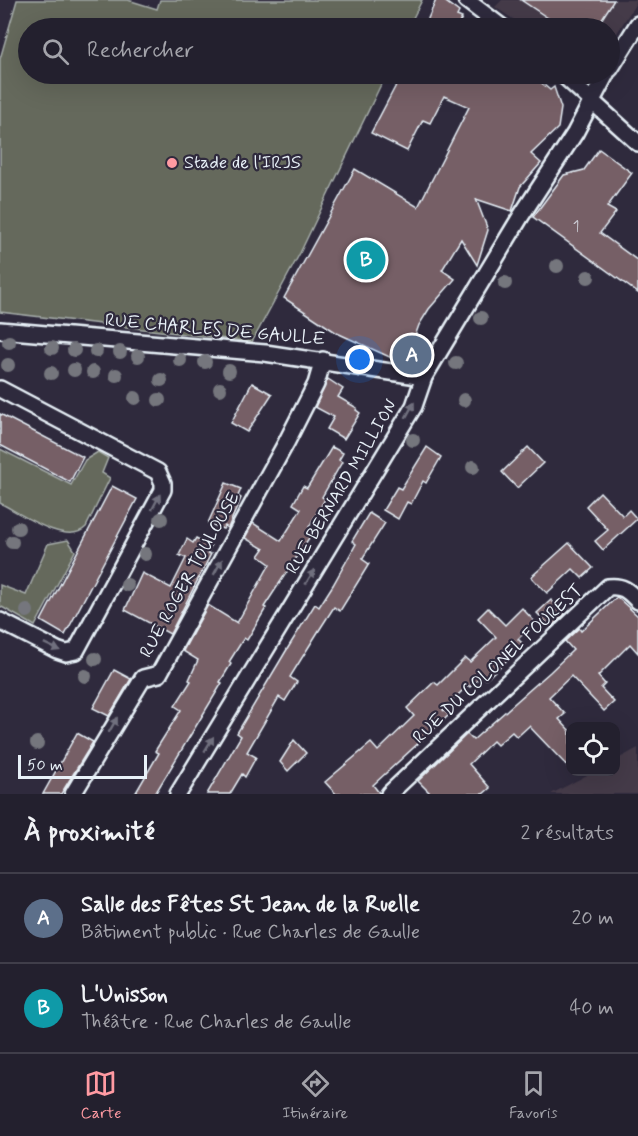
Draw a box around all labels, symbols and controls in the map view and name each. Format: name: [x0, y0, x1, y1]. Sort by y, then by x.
search box: [18, 18, 620, 84]
icon: search: [39, 35, 72, 68]
text: Rechercher: [87, 37, 194, 65]
place label: Stade de l'IRJS: [184, 151, 301, 175]
marker: Stade de l'IRJS: [165, 156, 179, 170]
house number: 1: [573, 217, 579, 237]
pin: B: [346, 238, 386, 282]
street label: RUE CHARLES DE GAULLE: [104, 308, 326, 352]
pin: A: [392, 332, 432, 378]
your location: [345, 345, 374, 374]
street label: RUE BERNARD MILLION: [280, 395, 404, 579]
one-way arrow: [405, 402, 416, 418]
street label: RUE ROGER TOULOUSE: [134, 488, 246, 662]
one-way arrow: [151, 494, 161, 511]
one-way arrow: [213, 558, 223, 575]
one-way arrow: [304, 569, 315, 585]
street label: RUE DU COLONEL FOUREST: [408, 579, 588, 749]
one-way arrow: [43, 642, 61, 652]
one-way arrow: [108, 716, 118, 733]
map controls: [566, 722, 620, 776]
button: locate: [566, 722, 620, 776]
one-way arrow: [203, 736, 214, 752]
scale bar: [18, 752, 147, 780]
text: 50 m: [27, 755, 63, 776]
text: À proximité: [24, 816, 155, 850]
text: 2 résultats: [521, 820, 614, 847]
text: Salle des Fêtes St Jean de la Ruelle: [81, 891, 420, 919]
text: A: [37, 905, 50, 932]
text: 20 m: [571, 905, 614, 932]
text: Bâtiment public · Rue Charles de Gaulle: [81, 919, 420, 946]
text: L'Unisson: [81, 981, 168, 1009]
text: B: [37, 995, 50, 1022]
text: 40 m: [570, 995, 614, 1022]
text: Théâtre · Rue Charles de Gaulle: [81, 1009, 352, 1036]
tab: Carte: [80, 1067, 121, 1124]
tab: Itinéraire: [282, 1067, 348, 1124]
tab: Favoris: [509, 1067, 558, 1124]

